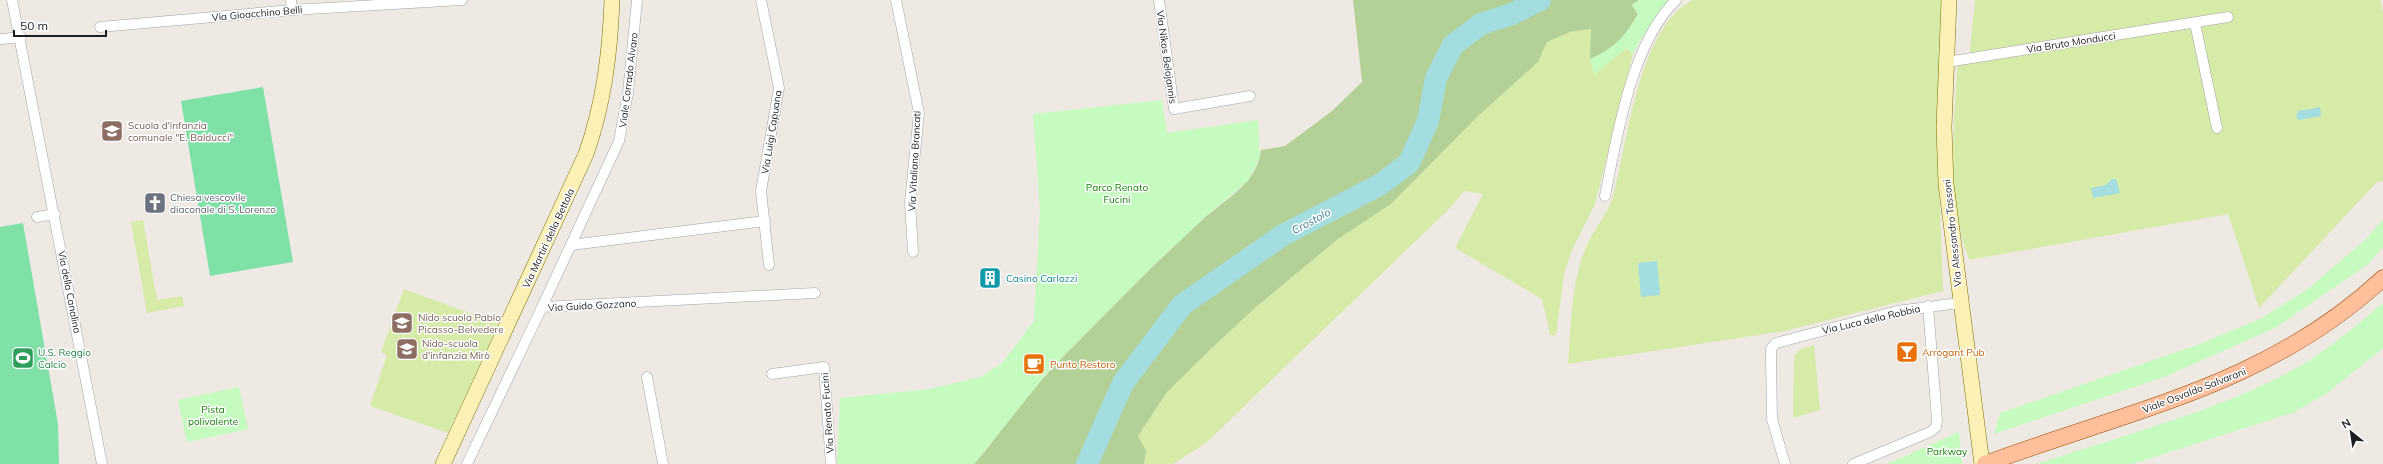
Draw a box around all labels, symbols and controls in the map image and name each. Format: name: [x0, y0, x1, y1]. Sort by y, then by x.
street label: Via Gioacchino Belli: [211, 3, 303, 24]
street label: Via Nikos Belojannis: [1154, 10, 1179, 104]
scale bar: [14, 12, 106, 38]
text: 50 m: [20, 18, 48, 33]
street label: Via Bruto Monducci: [2026, 29, 2117, 56]
street label: Viale Corrado Alvaro: [616, 31, 641, 128]
street label: Via Luigi Capuana: [758, 89, 785, 175]
street label: Via Vitaliano Brancati: [905, 110, 924, 212]
school or university icon: Scuola d'infanzia comunale "E. Balducci": [99, 118, 125, 144]
place label: Scuola d'infanzia comunale "E. Balducci": [128, 119, 233, 144]
street label: Via Alessandro Tassoni: [1940, 179, 1965, 287]
park label: Parco Renato Fucini: [1086, 181, 1148, 206]
street label: Via Martiri della Bettola: [520, 186, 577, 290]
church icon: Chiesa vescovile diaconale di S. Lorenzo: [142, 190, 168, 216]
place label: Chiesa vescovile diaconale di S. Lorenzo: [170, 191, 276, 216]
water label: Crostolo: [1289, 205, 1333, 237]
street label: Via della Canalina: [55, 250, 84, 335]
building icon: Casino Carlozzi: [977, 265, 1003, 291]
place label: Casino Carlozzi: [1006, 272, 1077, 285]
street label: Via Guido Gozzano: [547, 297, 637, 314]
street label: Via Luca della Robbia: [1821, 302, 1921, 337]
school or university icon: Nido scuola Pablo Picasso-Belvedere: [389, 310, 415, 336]
place label: Nido scuola Pablo Picasso-Belvedere: [418, 311, 504, 336]
school or university icon: Nido-scuola d'infanzia Mirò: [394, 336, 420, 362]
place label: Nido-scuola d'infanzia Mirò: [422, 337, 490, 362]
bar icon: Arrogant Pub: [1894, 339, 1920, 365]
sports icon: U.S. Reggio Calcio: [10, 345, 36, 371]
place label: U.S. Reggio Calcio: [38, 346, 91, 371]
place label: Arrogant Pub: [1922, 346, 1984, 359]
cafe icon: Punto Restoro: [1021, 351, 1047, 377]
place label: Punto Restoro: [1050, 358, 1116, 371]
street label: Viale Osvaldo Salvarani: [2141, 365, 2248, 416]
street label: Via Renato Fucini: [818, 372, 837, 454]
park label: Pista polivalente: [188, 403, 238, 428]
north arrow: [2331, 412, 2371, 452]
text: N: [2339, 415, 2353, 431]
park label: Parkway: [1927, 445, 1968, 458]

